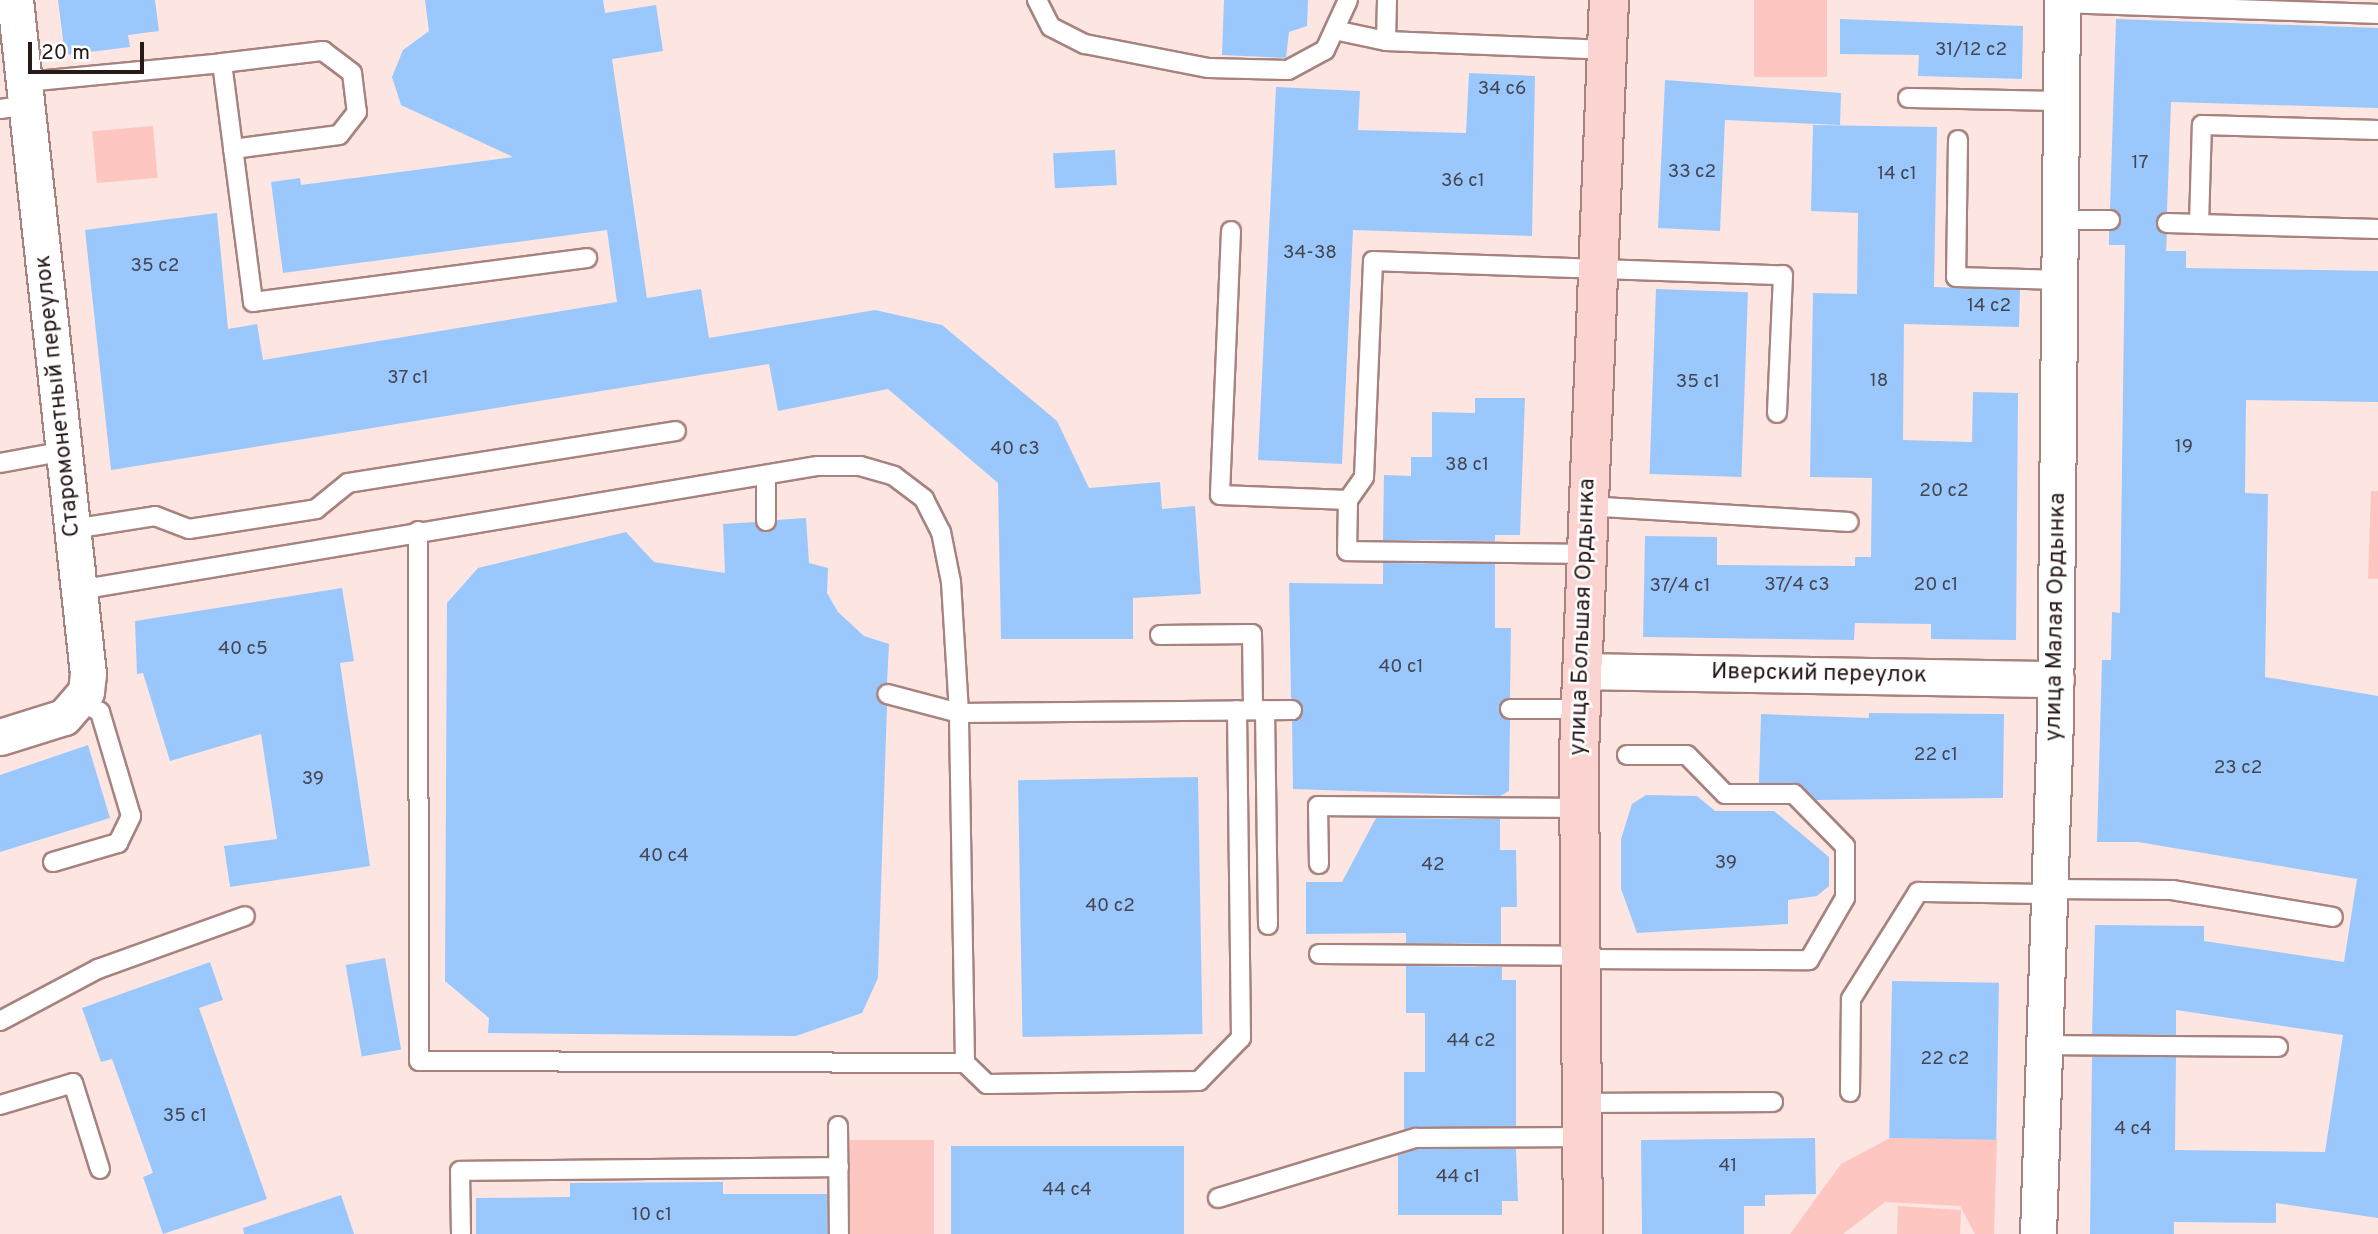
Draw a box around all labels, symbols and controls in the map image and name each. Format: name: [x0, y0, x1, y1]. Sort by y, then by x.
scale bar: [32, 28, 147, 72]
text: 20 m: [41, 40, 90, 67]
house number: 31/12 с2: [1935, 40, 2007, 62]
house number: 34 с6: [1478, 79, 1526, 101]
house number: 17: [2132, 153, 2148, 175]
house number: 33 с2: [1668, 162, 1716, 184]
house number: 14 с1: [1877, 164, 1917, 186]
house number: 36 с1: [1441, 171, 1485, 193]
house number: 34-38: [1283, 243, 1337, 265]
street label: Старомонетный переулок: [30, 254, 88, 538]
house number: 35 с2: [131, 256, 179, 278]
house number: 14 с2: [1967, 296, 2011, 318]
house number: 37 с1: [387, 368, 429, 390]
house number: 18: [1870, 371, 1888, 393]
house number: 35 с1: [1676, 372, 1720, 394]
house number: 19: [2175, 437, 2193, 459]
house number: 40 с3: [990, 439, 1040, 461]
house number: 38 с1: [1445, 455, 1489, 477]
street label: улица Большая Ордынка: [1565, 478, 1603, 756]
house number: 20 с2: [1919, 481, 1969, 503]
street label: улица Малая Ордынка: [2041, 492, 2073, 742]
house number: 37/4 с3: [1764, 575, 1830, 597]
house number: 20 с1: [1914, 575, 1958, 597]
house number: 37/4 с1: [1649, 576, 1711, 598]
house number: 40 с5: [218, 639, 268, 661]
house number: 40 с1: [1378, 657, 1424, 679]
street label: Иверский переулок: [1711, 659, 1927, 691]
house number: 22 с1: [1914, 745, 1958, 767]
house number: 23 с2: [2214, 758, 2262, 780]
house number: 39: [302, 769, 324, 791]
house number: 40 с4: [639, 846, 689, 868]
house number: 39: [1715, 853, 1737, 875]
house number: 42: [1421, 855, 1445, 877]
house number: 40 с2: [1085, 896, 1135, 918]
house number: 44 с2: [1446, 1031, 1496, 1053]
house number: 22 с2: [1921, 1049, 1969, 1071]
house number: 35 с1: [163, 1106, 207, 1128]
house number: 4 с4: [2114, 1119, 2152, 1141]
house number: 41: [1719, 1156, 1737, 1178]
house number: 44 с1: [1436, 1167, 1480, 1189]
house number: 44 с4: [1042, 1180, 1092, 1202]
house number: 10 с1: [632, 1205, 672, 1227]

